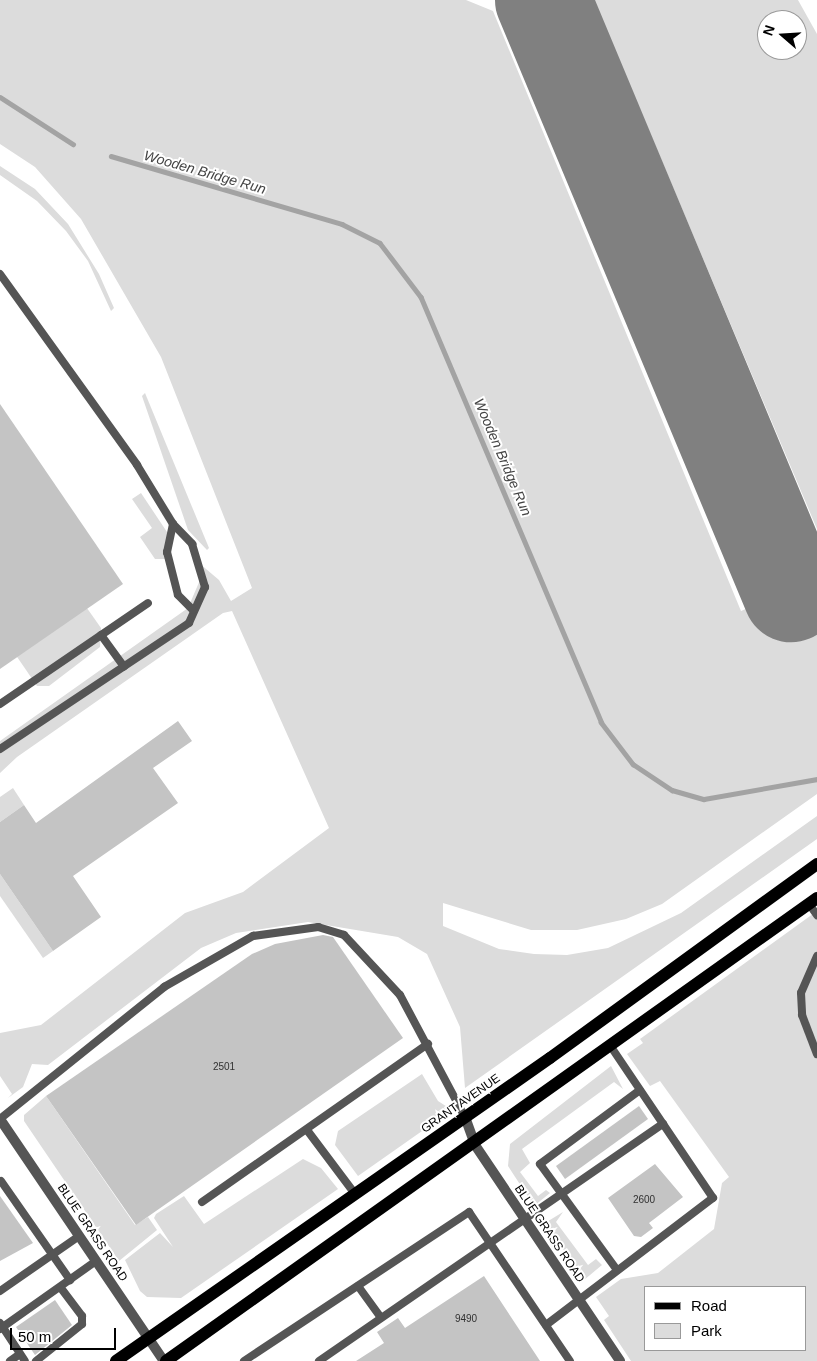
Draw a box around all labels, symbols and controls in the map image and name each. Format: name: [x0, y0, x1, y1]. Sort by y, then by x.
north arrow: [757, 10, 807, 60]
text: N: [760, 23, 778, 38]
water label: Wooden Bridge Run: [142, 147, 268, 197]
water label: Wooden Bridge Run: [471, 396, 535, 518]
house number: 2501: [213, 1061, 235, 1073]
street label: GRANT AVENUE: [418, 1071, 504, 1137]
street label: BLUE GRASS ROAD: [54, 1181, 130, 1285]
street label: BLUE GRASS ROAD: [511, 1182, 587, 1286]
house number: 2600: [633, 1194, 655, 1206]
legend: [644, 1286, 807, 1351]
text: Road: [691, 1297, 727, 1314]
house number: 9490: [455, 1313, 477, 1325]
scale bar: [12, 1318, 119, 1350]
text: Park: [691, 1322, 722, 1339]
text: 50 m: [18, 1328, 51, 1345]

